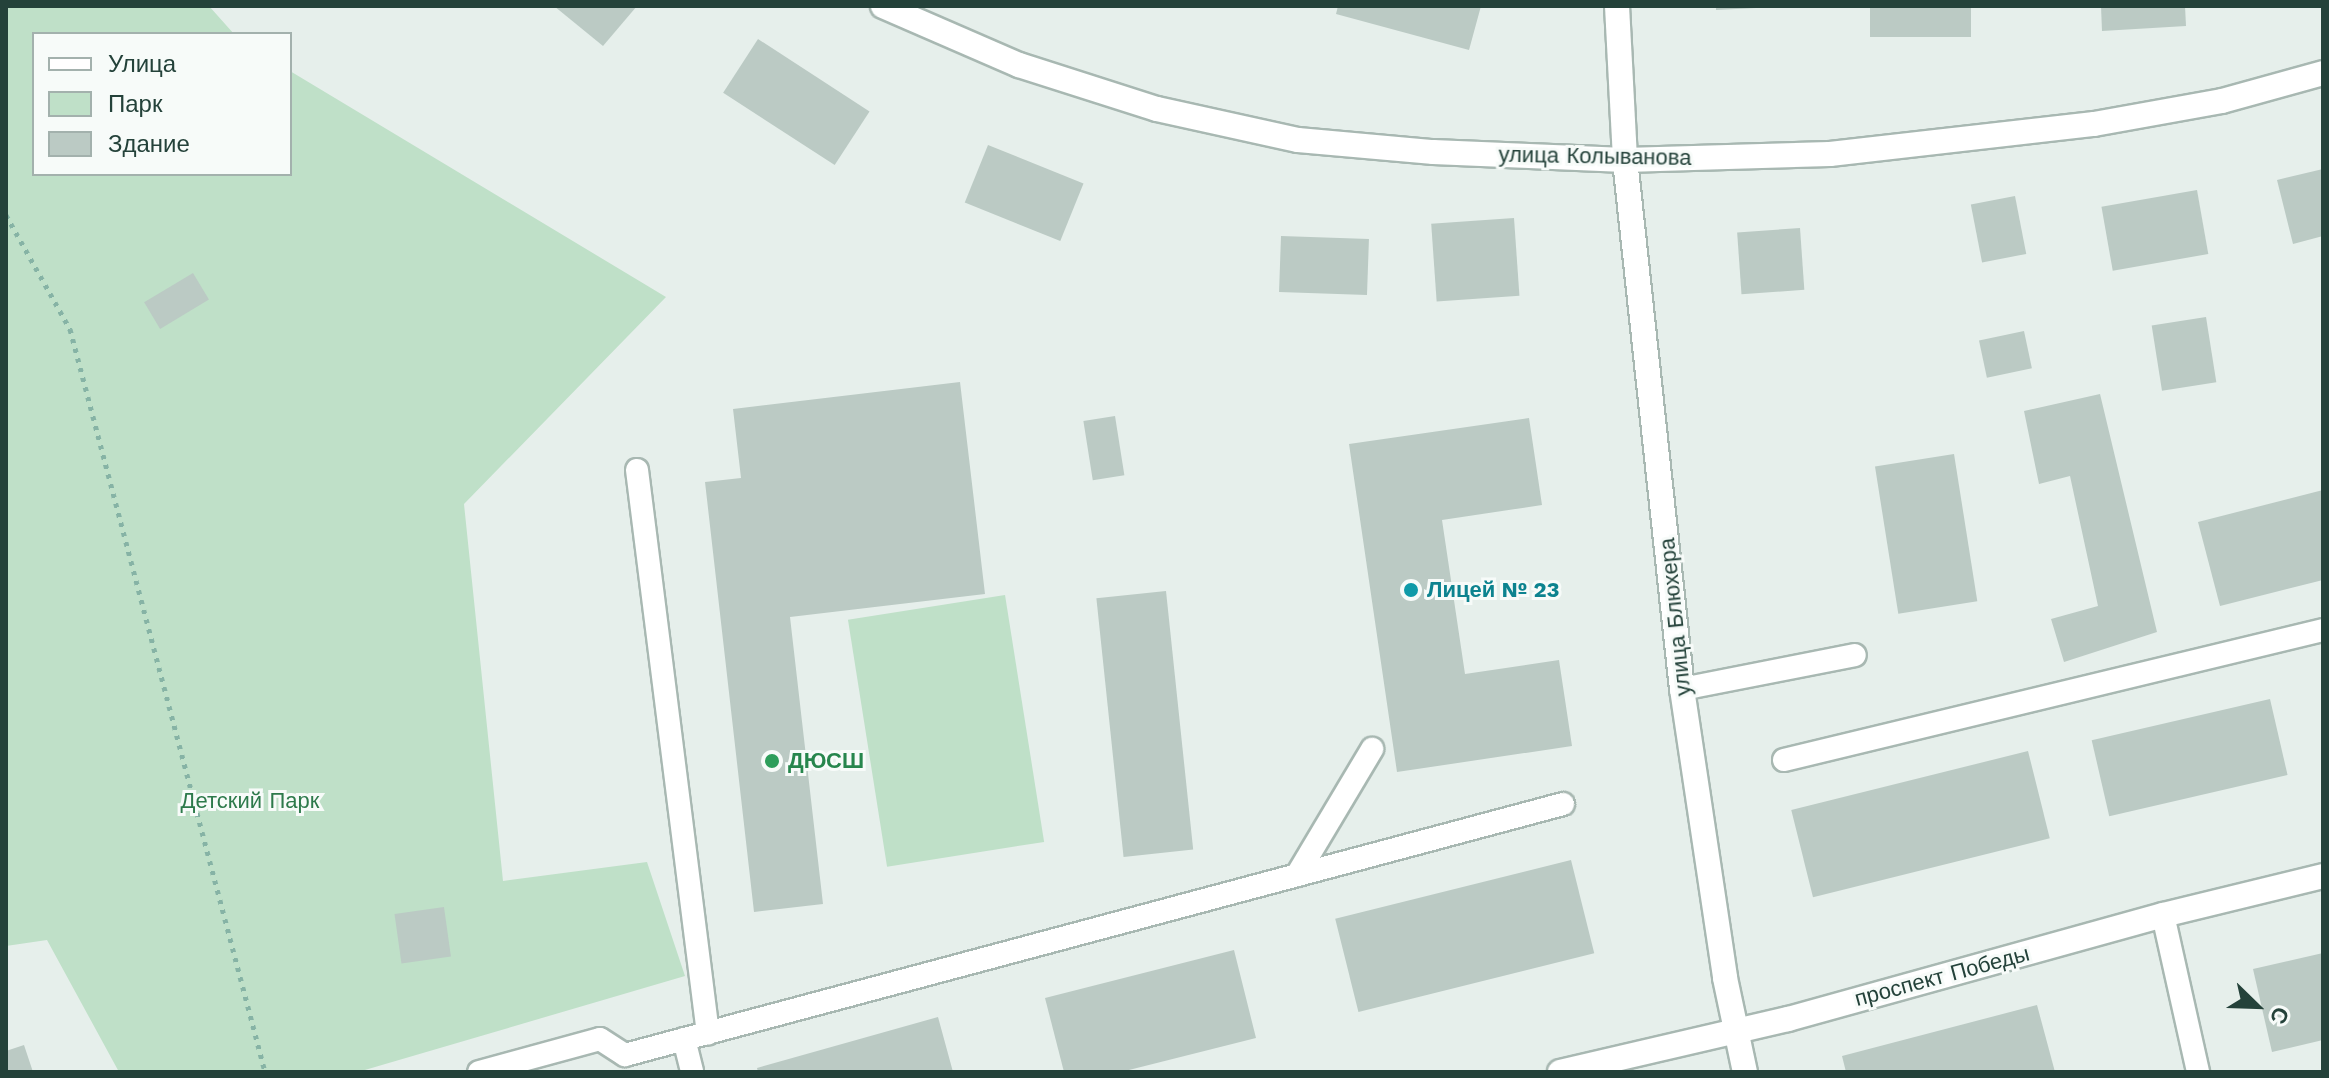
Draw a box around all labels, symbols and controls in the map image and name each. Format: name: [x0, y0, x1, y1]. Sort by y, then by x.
legend: [32, 32, 292, 176]
text: Улица: [108, 50, 176, 78]
text: Парк: [108, 90, 162, 118]
text: Здание: [108, 130, 190, 158]
street label: улица Колыванова: [1498, 141, 1692, 171]
street label: улица Блюхера: [1654, 537, 1696, 697]
place label: Лицей № 23: [1427, 577, 1560, 603]
marker: Лицей № 23: [1402, 581, 1420, 599]
place label: ДЮСШ: [788, 748, 864, 774]
marker: ДЮСШ: [763, 752, 781, 770]
park label: Детский Парк: [181, 788, 319, 814]
street label: проспект Победы: [1852, 940, 2032, 1012]
north arrow: [2217, 966, 2297, 1046]
text: С: [2265, 1003, 2294, 1028]

